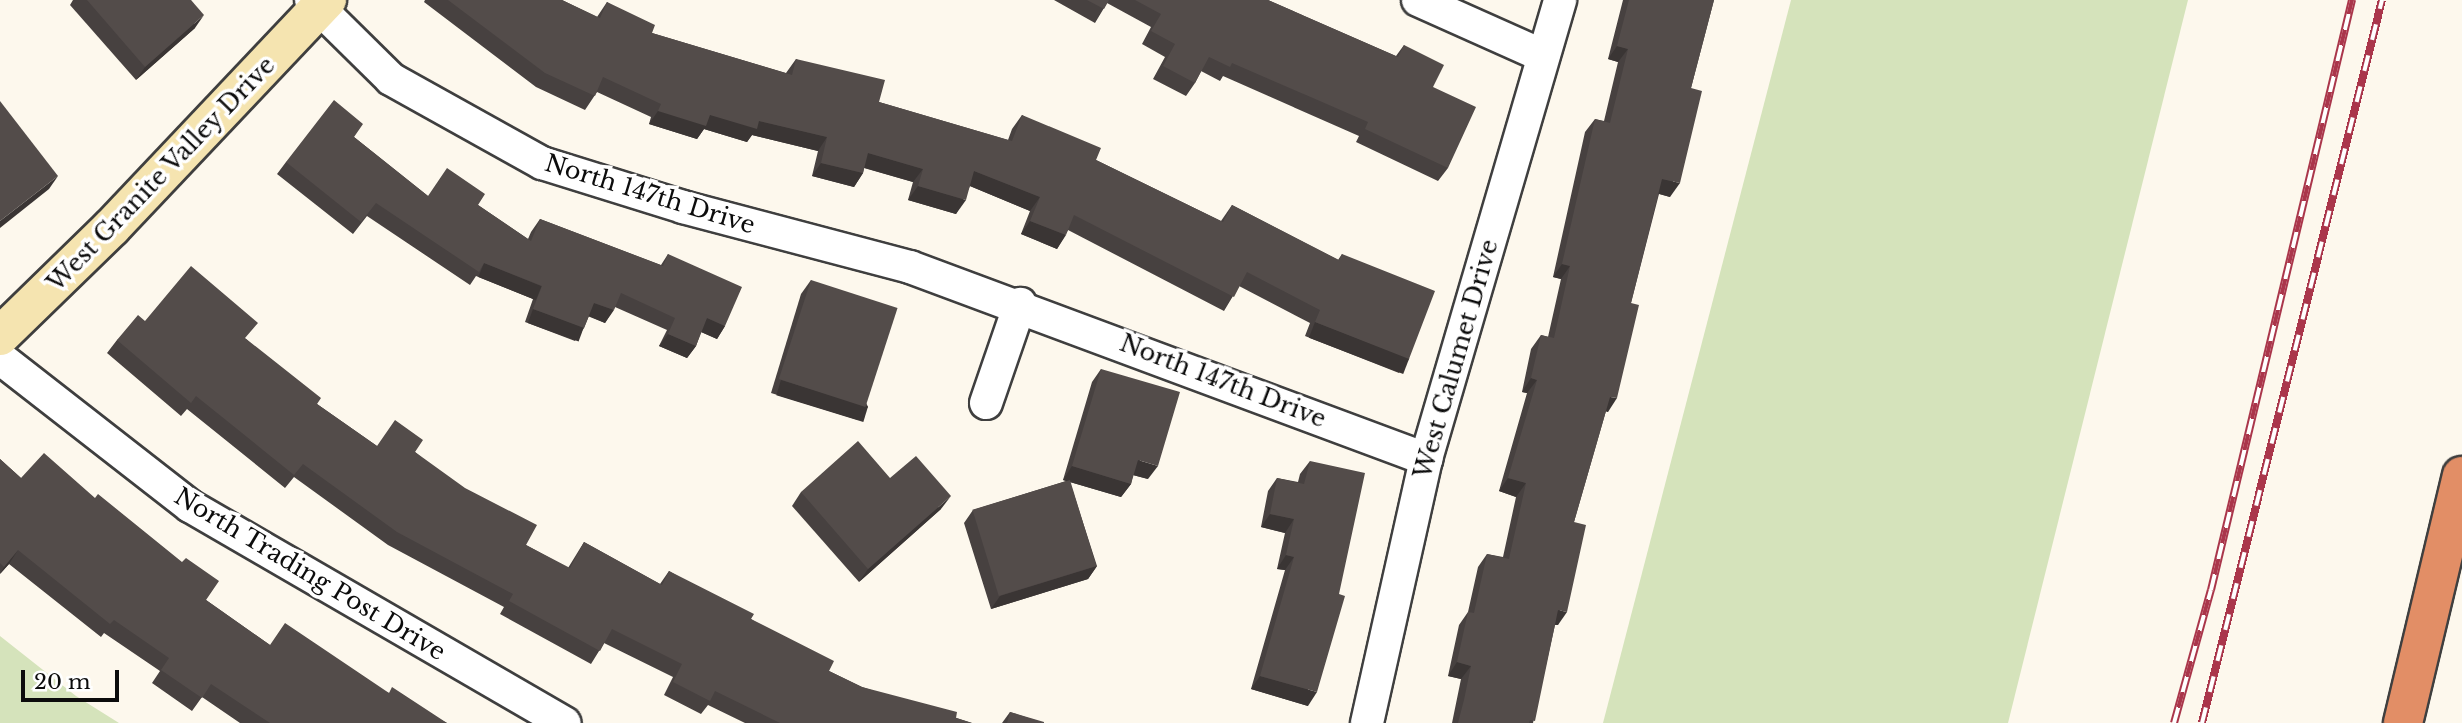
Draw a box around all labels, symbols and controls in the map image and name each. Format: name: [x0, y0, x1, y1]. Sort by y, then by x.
street label: West Granite Valley Drive: [41, 50, 281, 298]
street label: North 147th Drive: [541, 148, 759, 240]
street label: West Calumet Drive: [1408, 236, 1504, 482]
street label: North 147th Drive: [1116, 328, 1330, 434]
street label: North Trading Post Drive: [169, 481, 451, 667]
scale bar: [24, 656, 122, 700]
text: 20 m: [34, 669, 91, 695]

